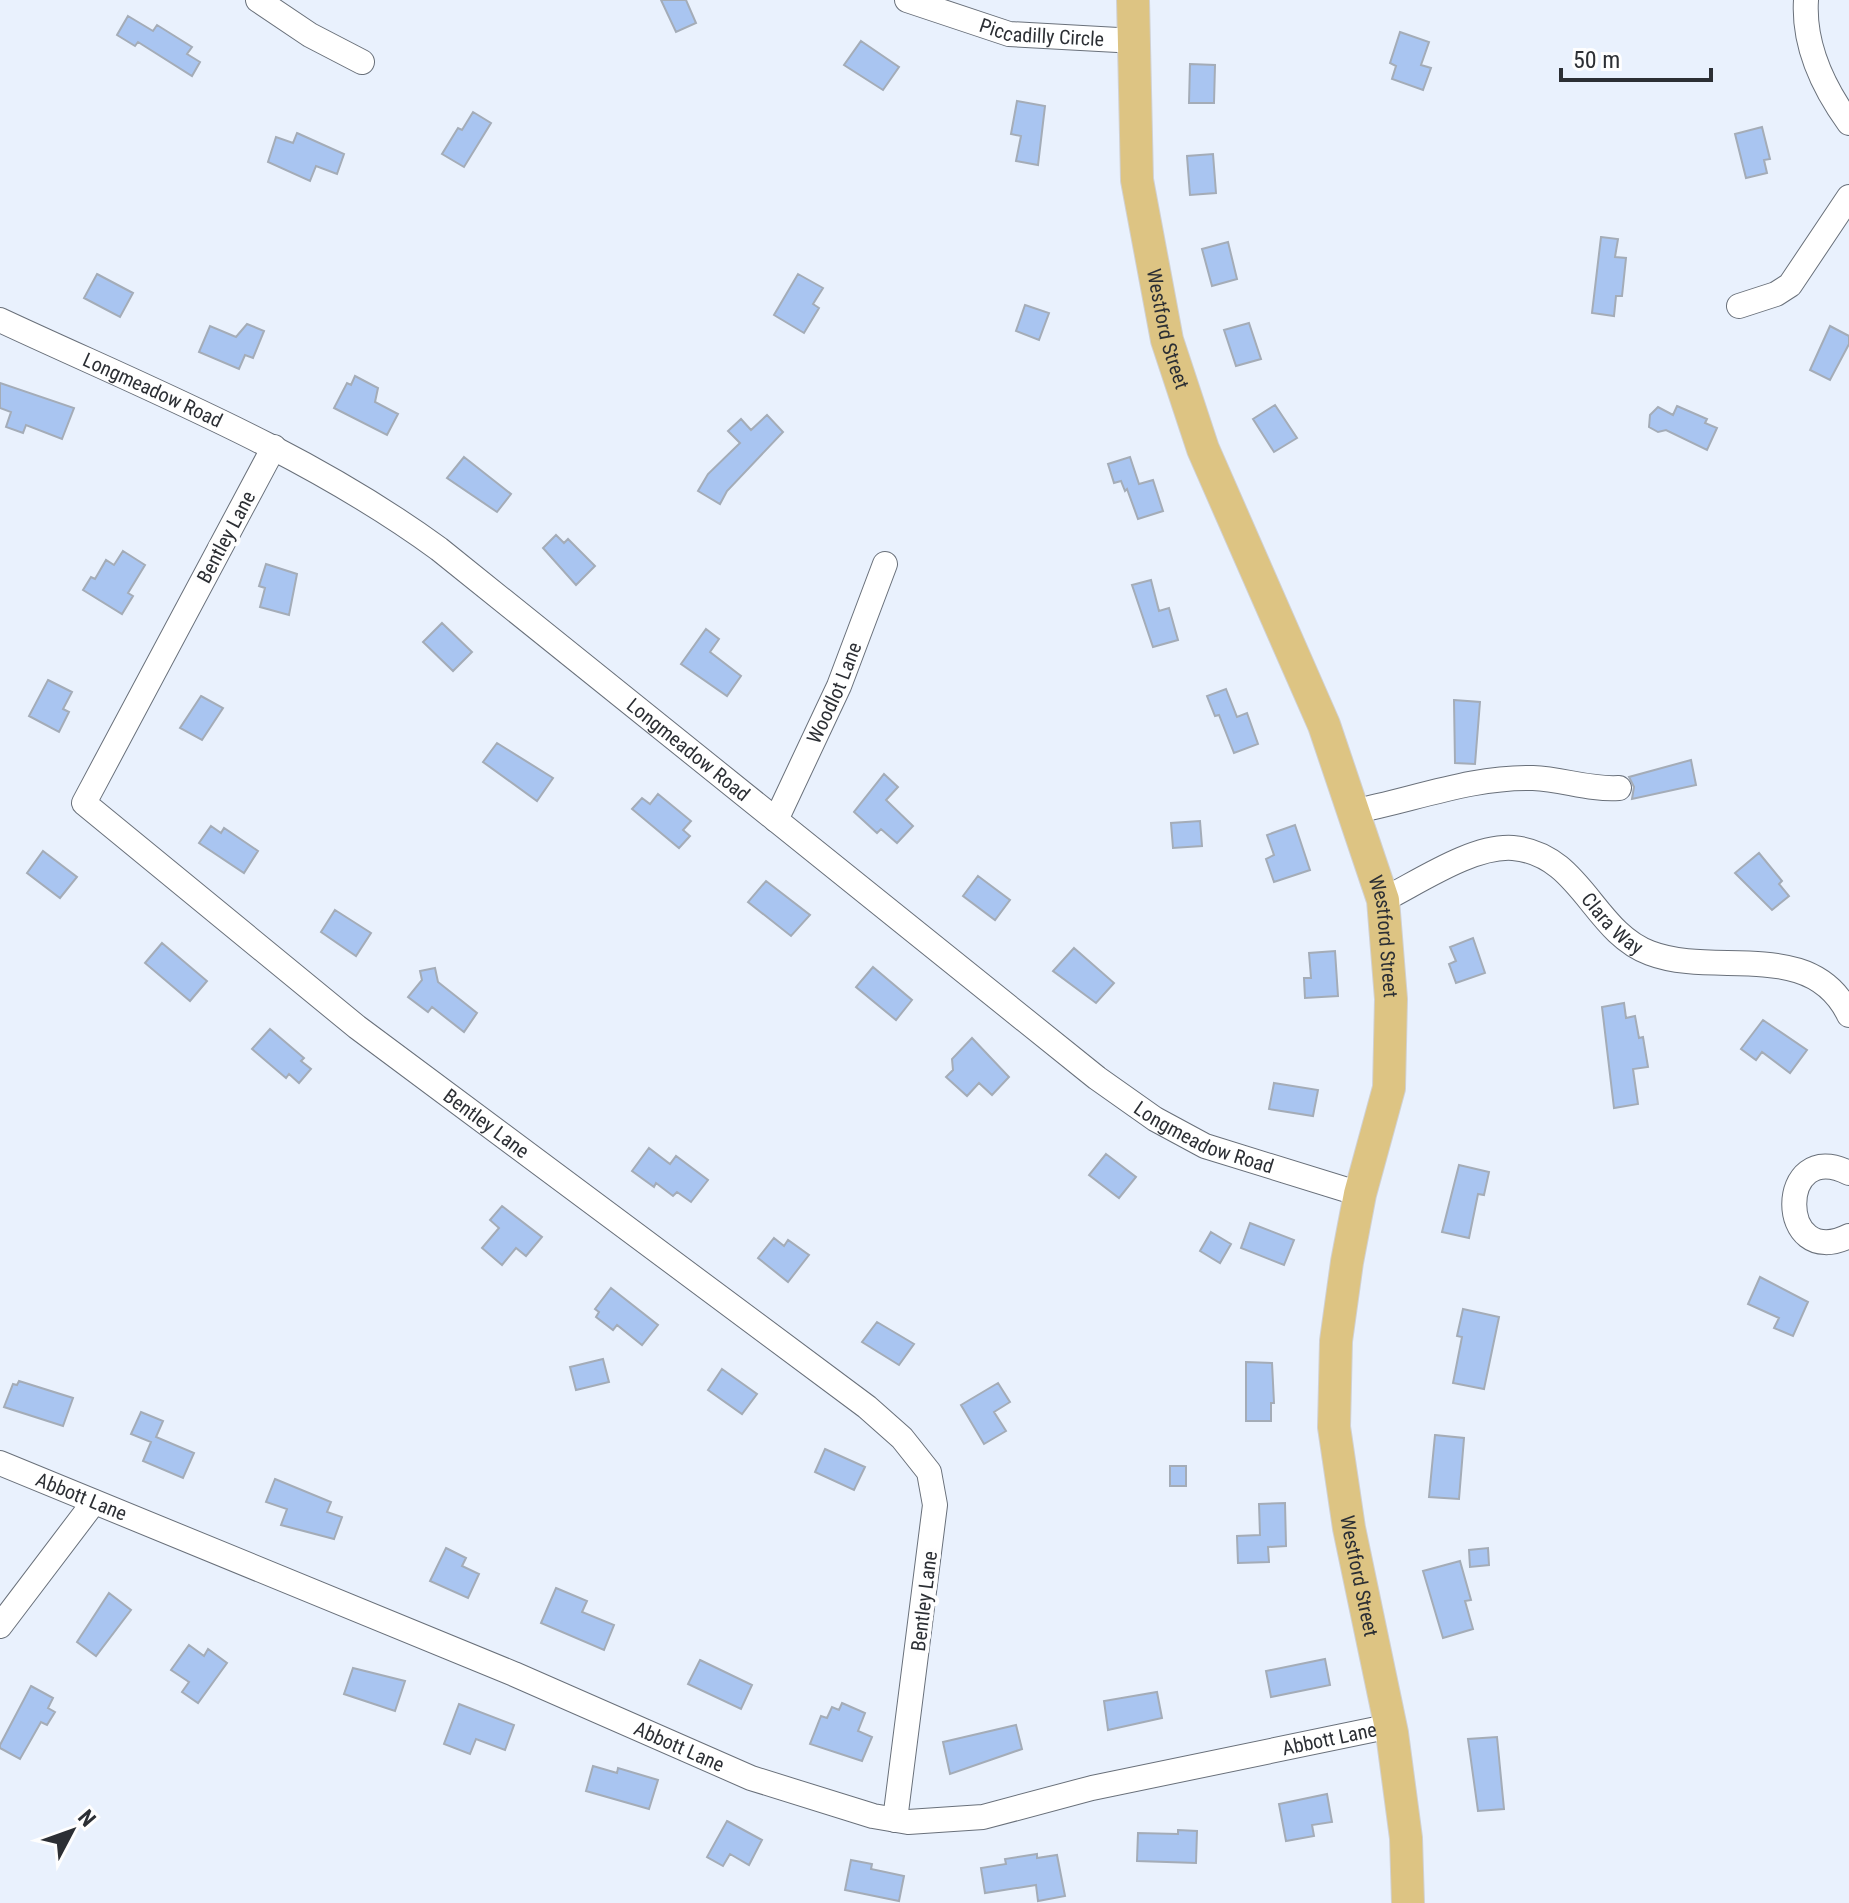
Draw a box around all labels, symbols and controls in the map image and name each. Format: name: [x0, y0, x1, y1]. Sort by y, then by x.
street label: Piccadilly Circle: [976, 13, 1105, 51]
scale bar: [1561, 32, 1711, 82]
text: 50 m: [1573, 46, 1620, 74]
street label: Westford Street: [1142, 267, 1194, 392]
street label: Longmeadow Road: [79, 348, 226, 433]
street label: Bentley Lane: [192, 487, 260, 587]
street label: Woodlot Lane: [802, 639, 866, 747]
street label: Longmeadow Road: [622, 693, 755, 806]
street label: Westford Street: [1364, 872, 1403, 999]
street label: Clara Way: [1576, 888, 1647, 960]
street label: Bentley Lane: [439, 1084, 534, 1163]
street label: Longmeadow Road: [1129, 1096, 1277, 1179]
street label: Abbott Lane: [32, 1467, 130, 1526]
street label: Westford Street: [1335, 1514, 1383, 1639]
street label: Bentley Lane: [906, 1550, 942, 1652]
street label: Abbott Lane: [630, 1716, 728, 1777]
street label: Abbott Lane: [1280, 1717, 1379, 1760]
north arrow: [32, 1791, 112, 1871]
text: N: [73, 1805, 101, 1831]

